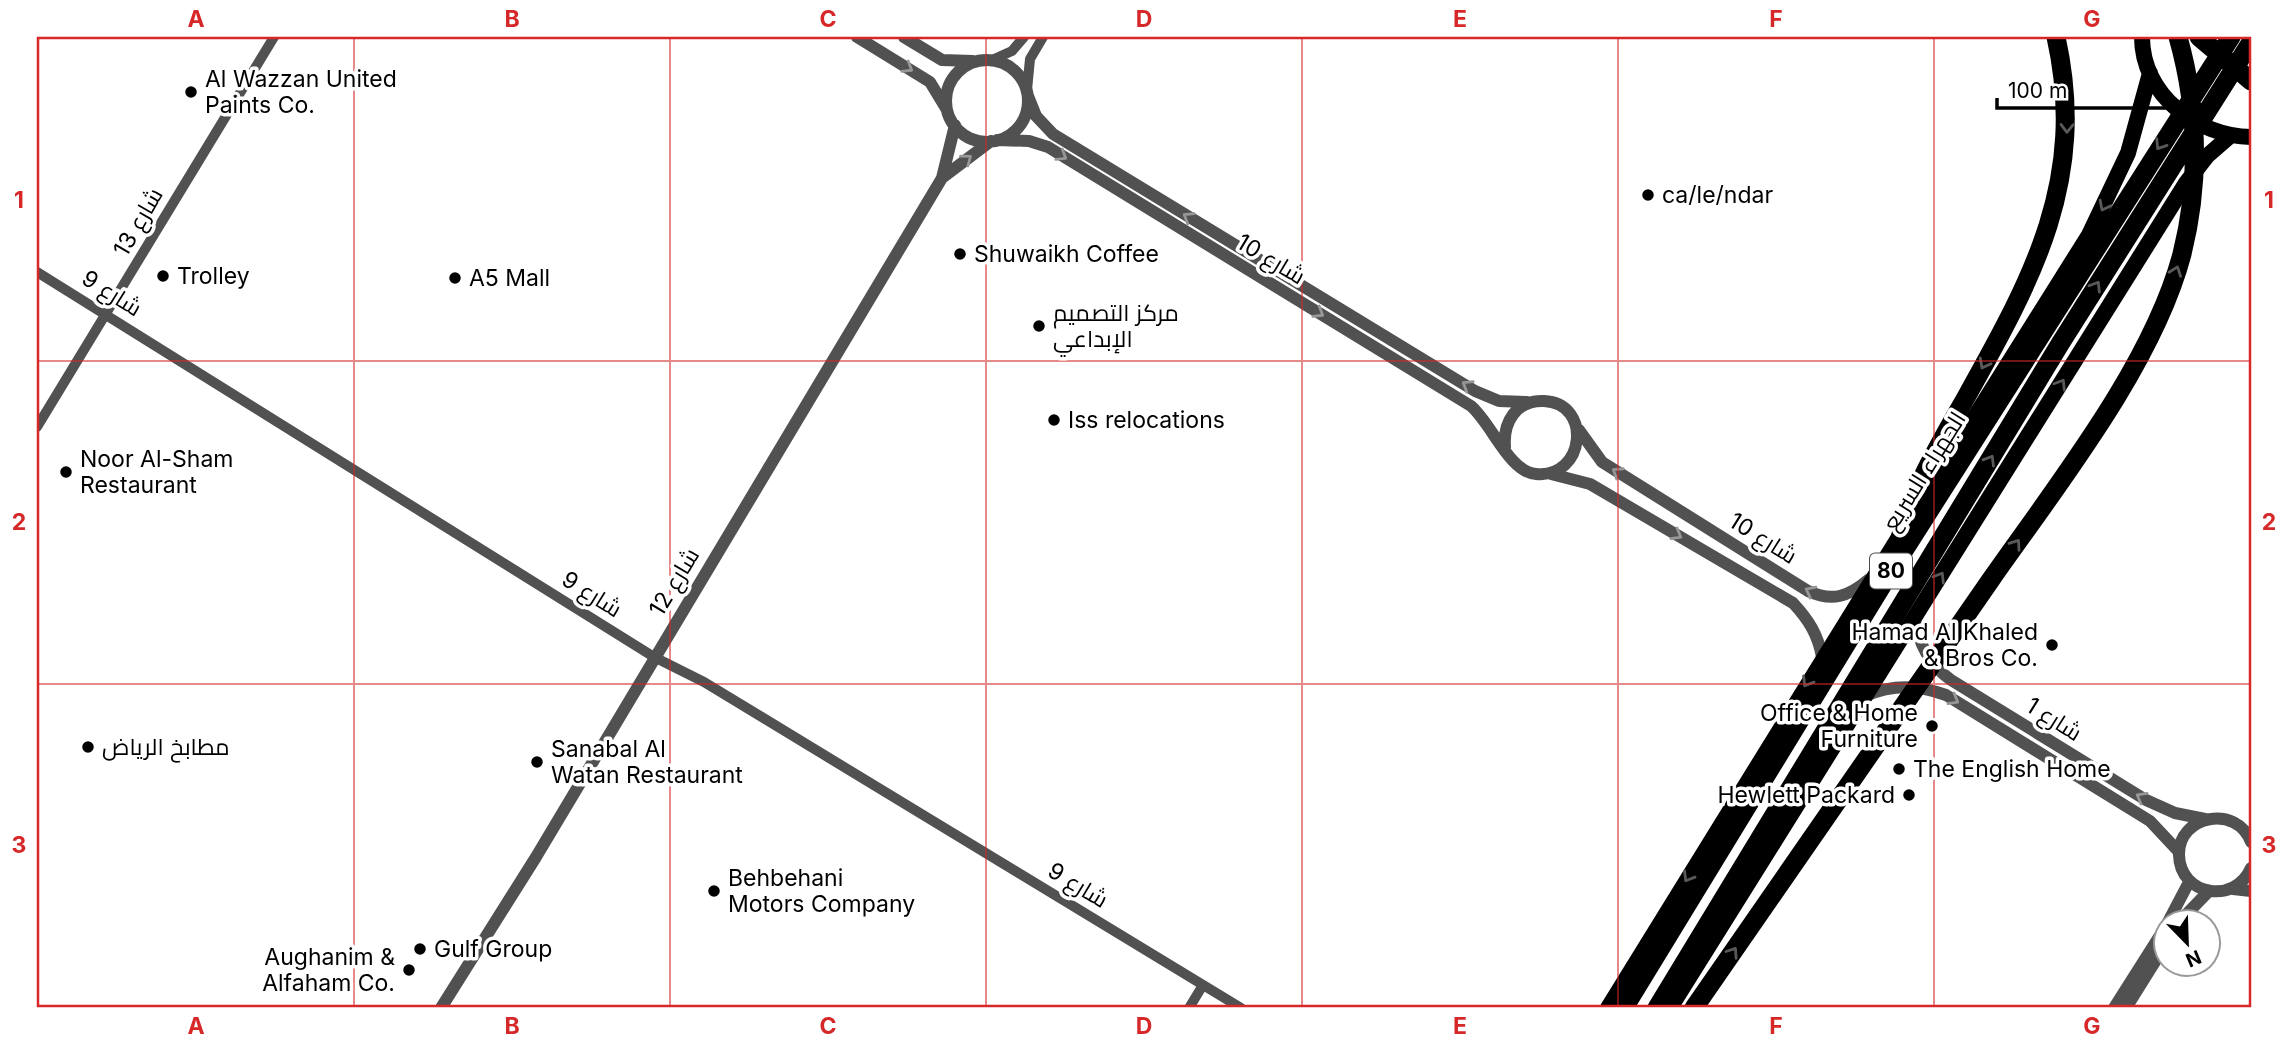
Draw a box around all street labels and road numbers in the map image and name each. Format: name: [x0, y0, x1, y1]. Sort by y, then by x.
street label: شارع 13: [107, 183, 171, 262]
street label: شارع 10: [1231, 228, 1310, 292]
street label: شارع 9: [76, 264, 147, 324]
street label: الجهراء السريع: [1876, 406, 1973, 537]
street label: شارع 10: [1723, 506, 1802, 571]
street label: شارع 12: [643, 543, 707, 622]
road number: 80: [1870, 554, 1912, 588]
street label: شارع 9: [556, 565, 627, 625]
street label: شارع 1: [2020, 691, 2087, 749]
street label: شارع 9: [1042, 856, 1113, 916]

